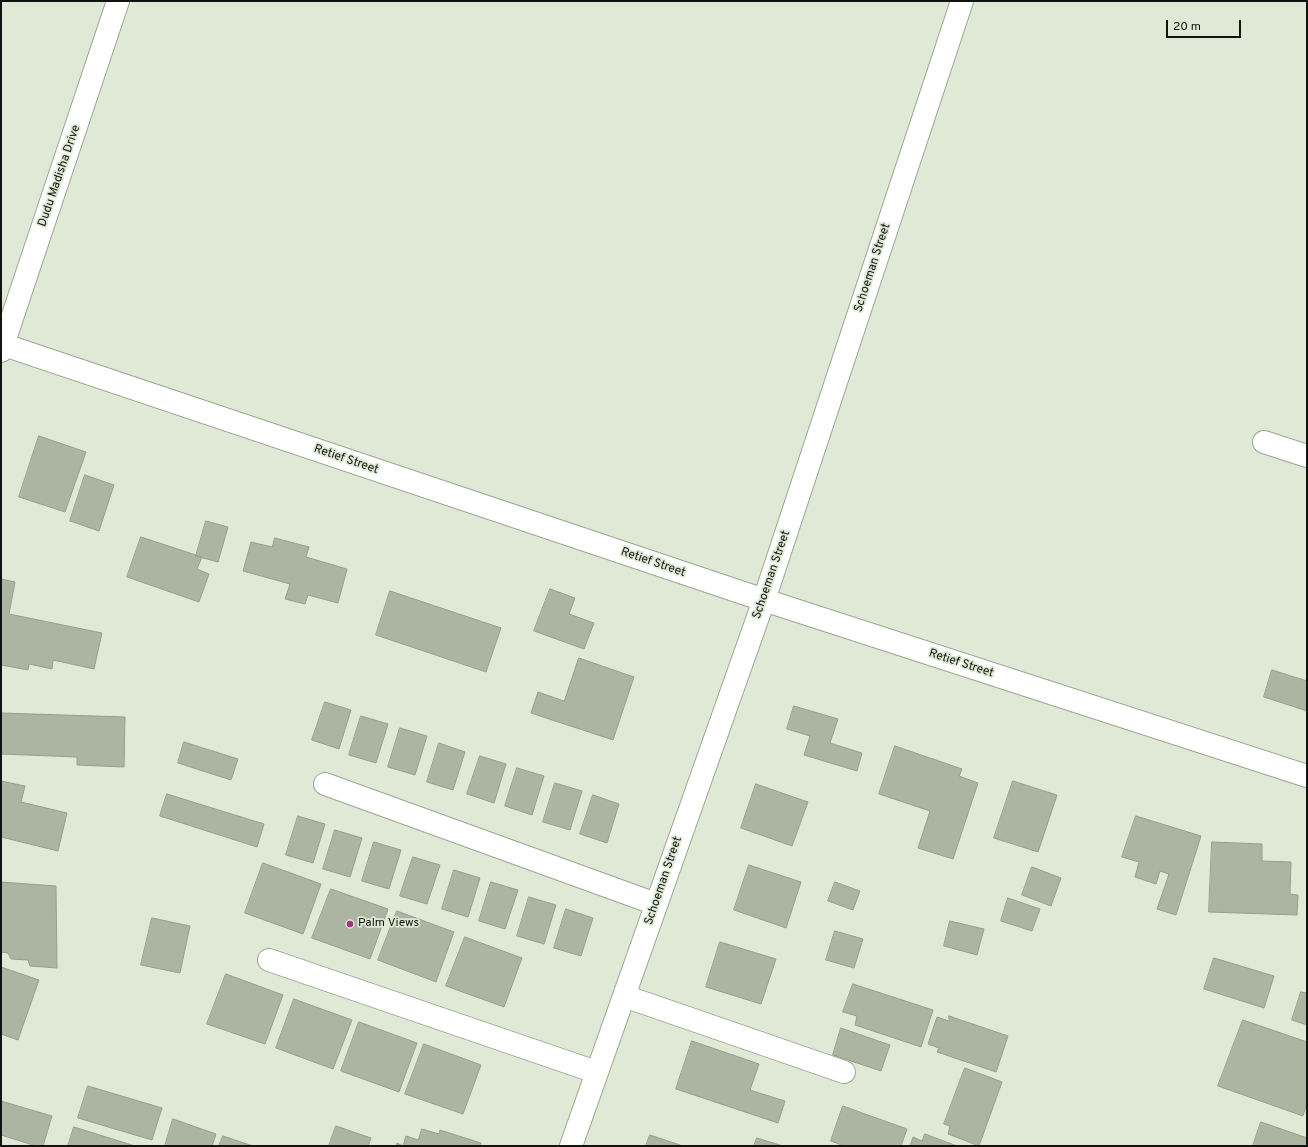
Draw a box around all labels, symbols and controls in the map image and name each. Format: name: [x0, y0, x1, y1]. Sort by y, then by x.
scale bar: [1168, 12, 1243, 38]
text: 20 m: [1173, 19, 1201, 35]
street label: Dudu Madisha Drive: [36, 123, 84, 229]
street label: Schoeman Street: [852, 222, 894, 314]
street label: Retief Street: [312, 442, 380, 478]
street label: Schoeman Street: [750, 529, 794, 621]
street label: Retief Street: [619, 545, 687, 581]
street label: Retief Street: [927, 647, 995, 681]
street label: Schoeman Street: [642, 835, 686, 927]
place label: Palm Views: [358, 917, 419, 931]
marker: Palm Views: [345, 919, 355, 929]

